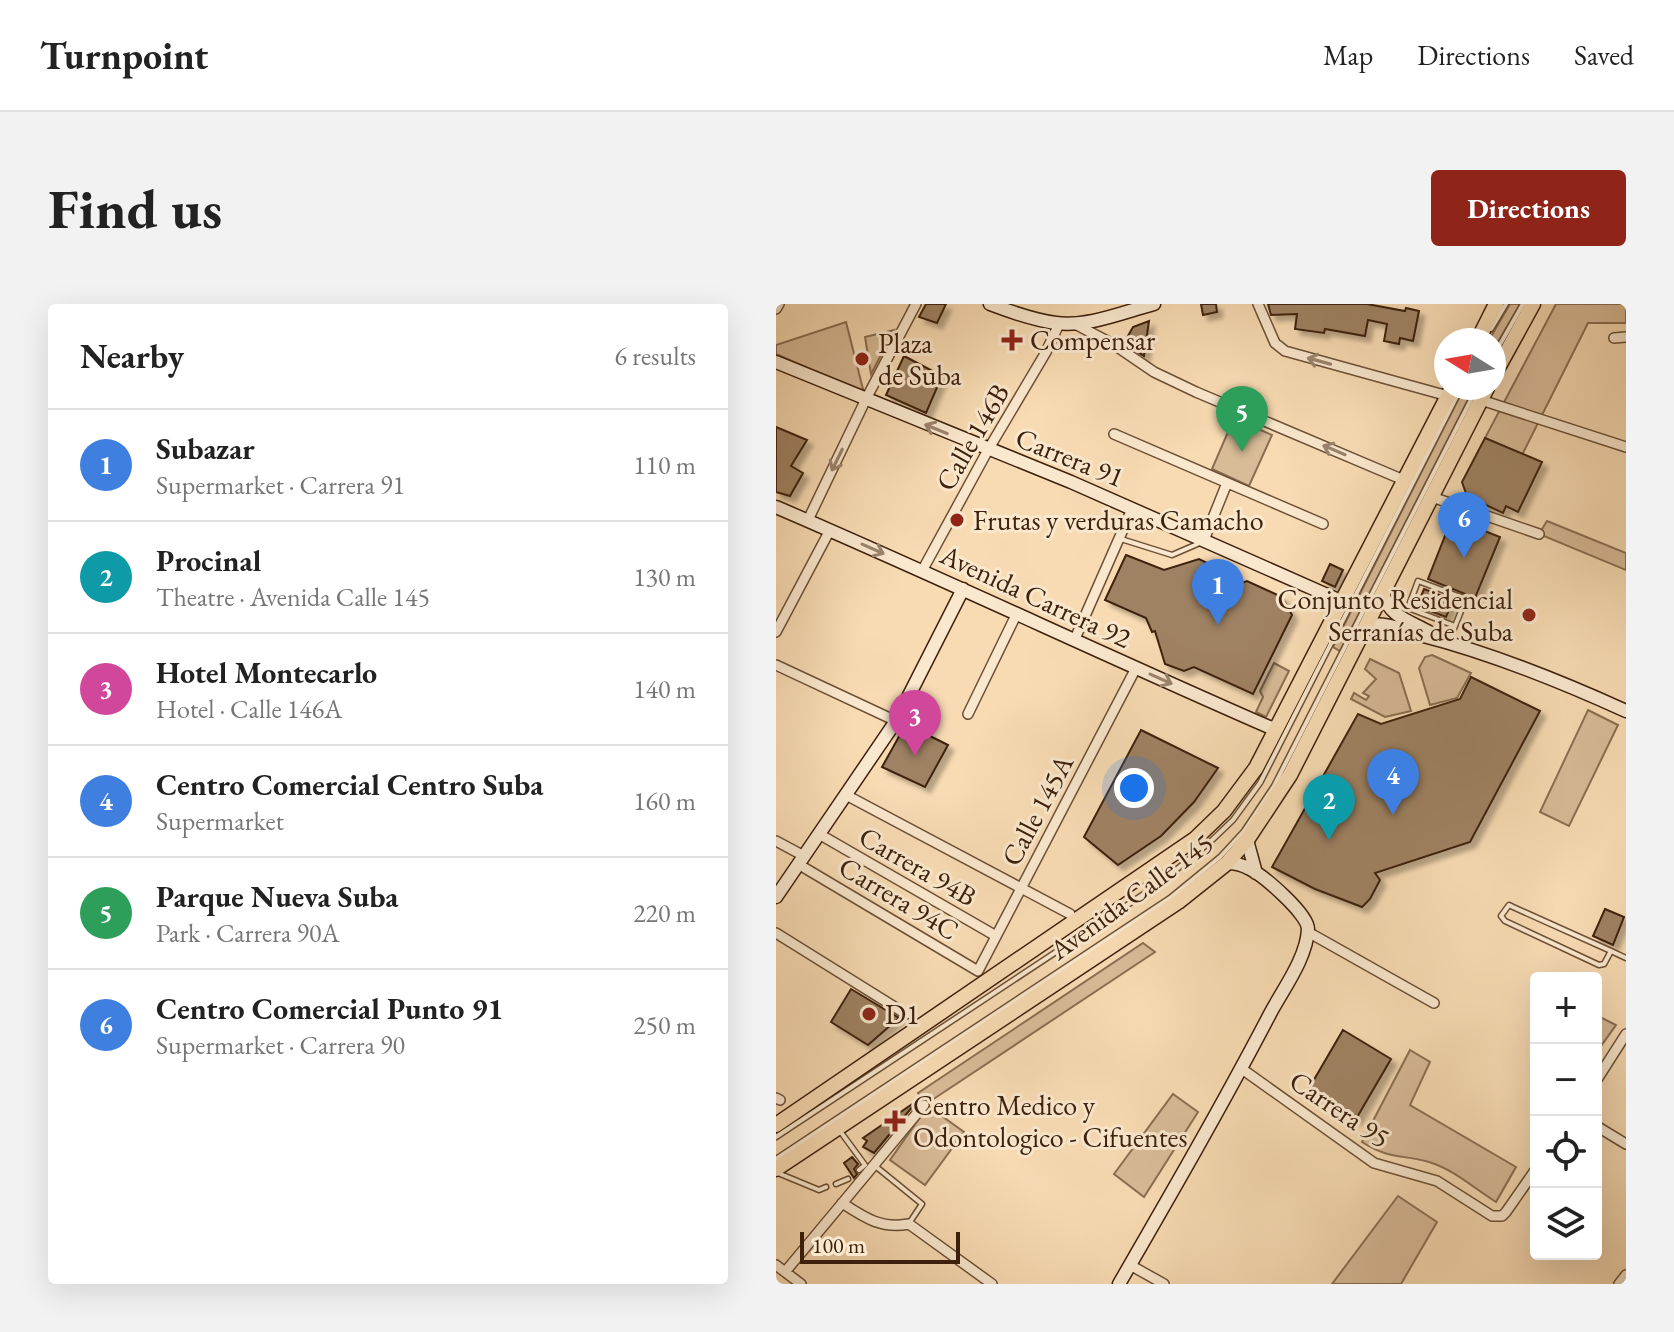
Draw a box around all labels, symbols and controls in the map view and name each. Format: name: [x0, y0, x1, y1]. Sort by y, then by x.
text: Turnpoint: [40, 31, 208, 80]
text: Map: [1323, 37, 1373, 73]
text: Directions: [1417, 37, 1530, 73]
text: Saved: [1574, 37, 1634, 73]
button: Directions: [1431, 170, 1626, 246]
text: Find us: [48, 172, 222, 245]
place label: Compensar: [1030, 322, 1156, 358]
place label: Plaza de Suba: [878, 325, 962, 393]
north arrow: [1434, 328, 1506, 400]
marker: Compensar: [1001, 329, 1023, 351]
text: Nearby: [80, 334, 184, 378]
text: 6 results: [615, 339, 696, 373]
marker: Plaza de Suba: [853, 350, 871, 368]
one-way arrow: [1306, 352, 1332, 367]
street label: Calle 146B: [927, 377, 1017, 497]
pin: 5: [1216, 386, 1268, 452]
street label: Carrera 91: [1011, 419, 1129, 495]
one-way arrow: [924, 420, 949, 435]
text: Subazar: [156, 429, 255, 468]
one-way arrow: [1322, 442, 1347, 457]
one-way arrow: [829, 447, 844, 471]
text: 1: [99, 448, 113, 482]
text: 110 m: [633, 448, 696, 482]
text: Supermarket · Carrera 91: [156, 468, 405, 502]
pin: 6: [1438, 492, 1490, 558]
place label: Frutas y verduras Camacho: [973, 502, 1264, 538]
marker: Frutas y verduras Camacho: [948, 511, 966, 529]
street label: Avenida Carrera 92: [934, 536, 1138, 656]
text: Procinal: [156, 541, 261, 580]
one-way arrow: [860, 542, 885, 557]
pin: 1: [1192, 559, 1244, 625]
text: 2: [99, 560, 113, 594]
text: 130 m: [633, 560, 696, 594]
text: Theatre · Avenida Calle 145: [156, 580, 430, 614]
place label: Conjunto Residencial Serranías de Suba: [1278, 581, 1514, 649]
marker: Conjunto Residencial Serranías de Suba: [1520, 606, 1538, 624]
text: Hotel Montecarlo: [156, 653, 377, 692]
text: 3: [99, 672, 113, 706]
text: 140 m: [633, 672, 696, 706]
one-way arrow: [1148, 673, 1173, 688]
pin: 3: [889, 690, 941, 756]
text: Hotel · Calle 146A: [156, 692, 342, 726]
street label: Calle 145A: [993, 748, 1082, 872]
pin: 4: [1367, 749, 1419, 815]
text: Centro Comercial Centro Suba: [156, 765, 543, 804]
your location: [1114, 768, 1154, 808]
pin: 2: [1303, 774, 1355, 840]
text: 4: [99, 784, 113, 818]
text: 160 m: [633, 784, 696, 818]
text: Supermarket: [156, 804, 284, 838]
street label: Carrera 94B: [853, 818, 983, 914]
street label: Avenida Calle 145: [1041, 824, 1220, 968]
street label: Carrera 94C: [832, 848, 966, 948]
text: Parque Nueva Suba: [156, 877, 399, 916]
text: 5: [99, 896, 113, 930]
text: 220 m: [633, 896, 696, 930]
text: Park · Carrera 90A: [156, 916, 339, 950]
map controls: [1530, 972, 1602, 1260]
button: +: [1530, 972, 1602, 1044]
text: Centro Comercial Punto 91: [156, 989, 503, 1028]
place label: D1: [885, 996, 920, 1032]
marker: D1: [860, 1005, 878, 1023]
text: 6: [99, 1008, 113, 1042]
text: 250 m: [633, 1008, 696, 1042]
text: Supermarket · Carrera 90: [156, 1028, 405, 1062]
button: −: [1530, 1044, 1602, 1116]
street label: Carrera 95: [1283, 1062, 1397, 1156]
place label: Centro Medico y Odontologico - Cifuentes: [913, 1087, 1187, 1155]
marker: Centro Medico y Odontologico - Cifuentes: [884, 1110, 906, 1132]
button: locate: [1530, 1116, 1602, 1188]
button: layers: [1530, 1188, 1602, 1260]
scale bar: [800, 1228, 960, 1264]
text: 100 m: [812, 1231, 865, 1260]

